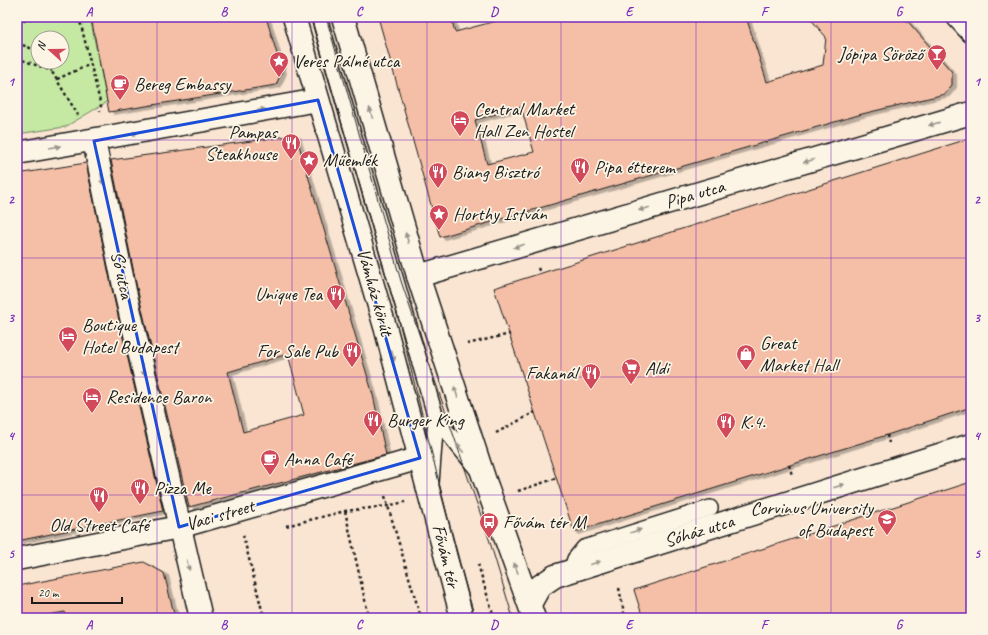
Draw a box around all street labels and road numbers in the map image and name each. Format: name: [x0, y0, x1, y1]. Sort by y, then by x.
street label: Pipa utca: [663, 174, 729, 214]
street label: Vámház körút: [351, 246, 399, 340]
street label: Só utca: [105, 249, 139, 302]
street label: Vaci street: [183, 493, 259, 536]
street label: Sóház utca: [661, 509, 738, 553]
street label: Fővám tér: [427, 522, 466, 592]

